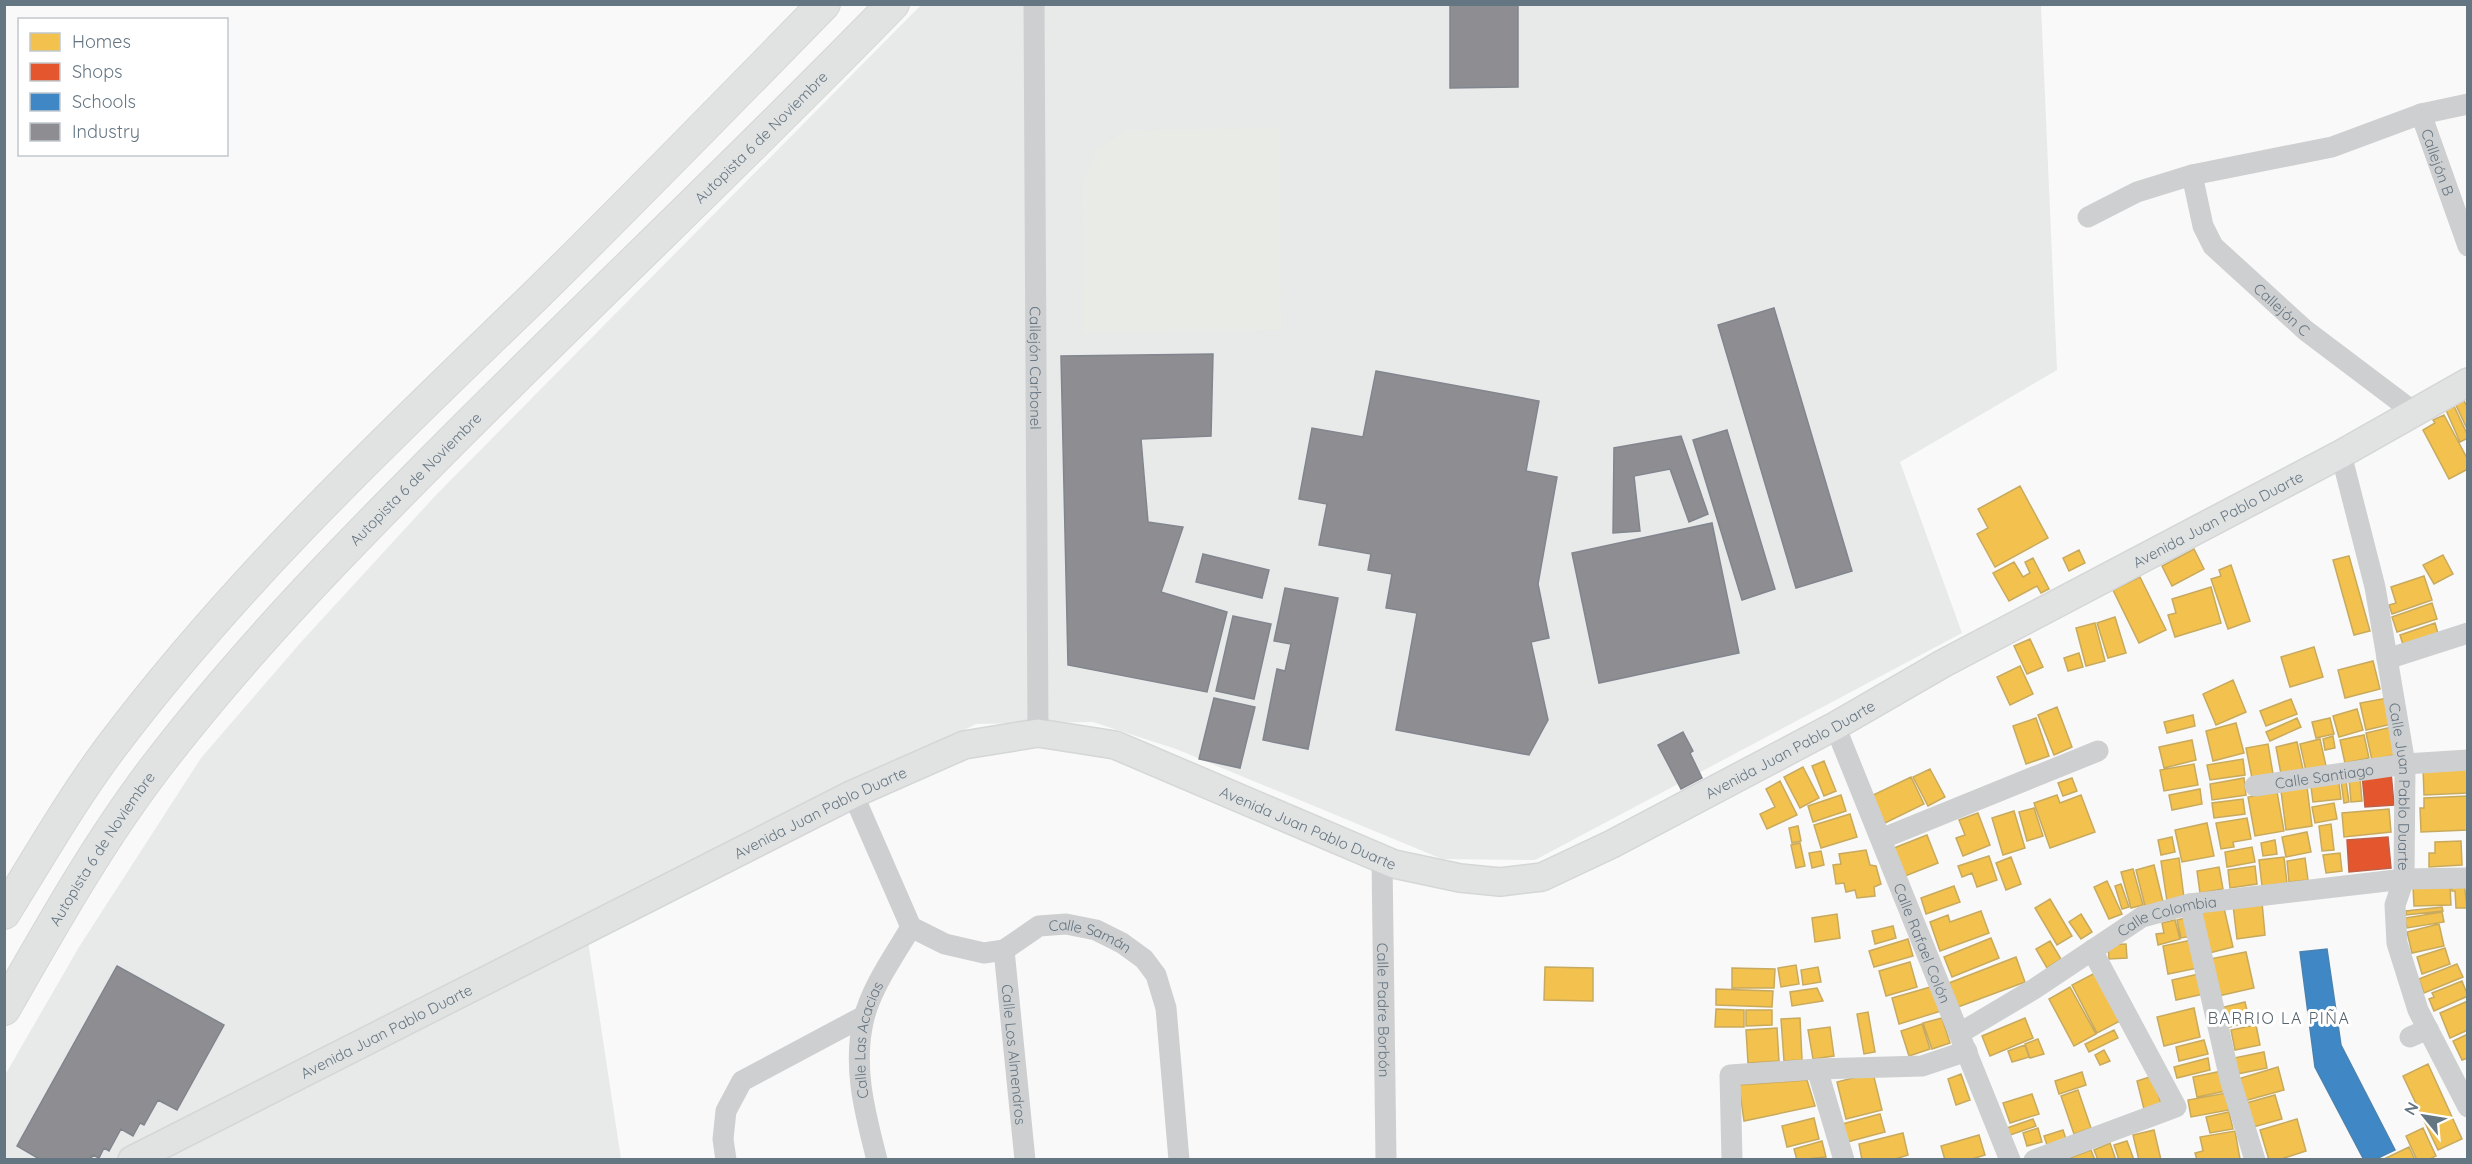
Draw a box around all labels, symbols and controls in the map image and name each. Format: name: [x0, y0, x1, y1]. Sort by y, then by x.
legend: [18, 18, 228, 156]
text: Homes: [72, 30, 131, 53]
text: Shops: [72, 60, 123, 83]
street label: Autopista 6 de Noviembre: [690, 67, 831, 207]
text: Schools: [72, 90, 136, 113]
text: Industry: [72, 120, 140, 143]
street label: Callejón B: [2417, 126, 2459, 198]
street label: Callejón C: [2250, 278, 2314, 340]
street label: Callejón Carbonel: [1026, 306, 1046, 430]
street label: Autopista 6 de Noviembre: [345, 408, 485, 549]
street label: Avenida Juan Pablo Duarte: [2129, 466, 2306, 572]
street label: Avenida Juan Pablo Duarte: [1702, 696, 1878, 803]
street label: Calle Juan Pablo Duarte: [2385, 701, 2415, 871]
street label: Calle Santiago: [2273, 759, 2375, 792]
street label: Avenida Juan Pablo Duarte: [730, 762, 909, 863]
street label: Autopista 6 de Noviembre: [45, 768, 159, 929]
street label: Avenida Juan Pablo Duarte: [1217, 781, 1400, 873]
street label: Calle Rafael Colón: [1890, 880, 1955, 1006]
street label: Calle Colombia: [2113, 891, 2218, 941]
street label: Calle Samán: [1048, 914, 1136, 957]
street label: Calle Padre Borbón: [1374, 942, 1394, 1078]
street label: Calle Las Acacias: [850, 978, 887, 1100]
street label: Avenida Juan Pablo Duarte: [297, 979, 475, 1082]
street label: Calle Los Almendros: [998, 983, 1031, 1126]
district label: BARRIO LA PIÑA: [2208, 1008, 2350, 1028]
north arrow: [2394, 1086, 2454, 1146]
text: N: [2399, 1098, 2423, 1119]

